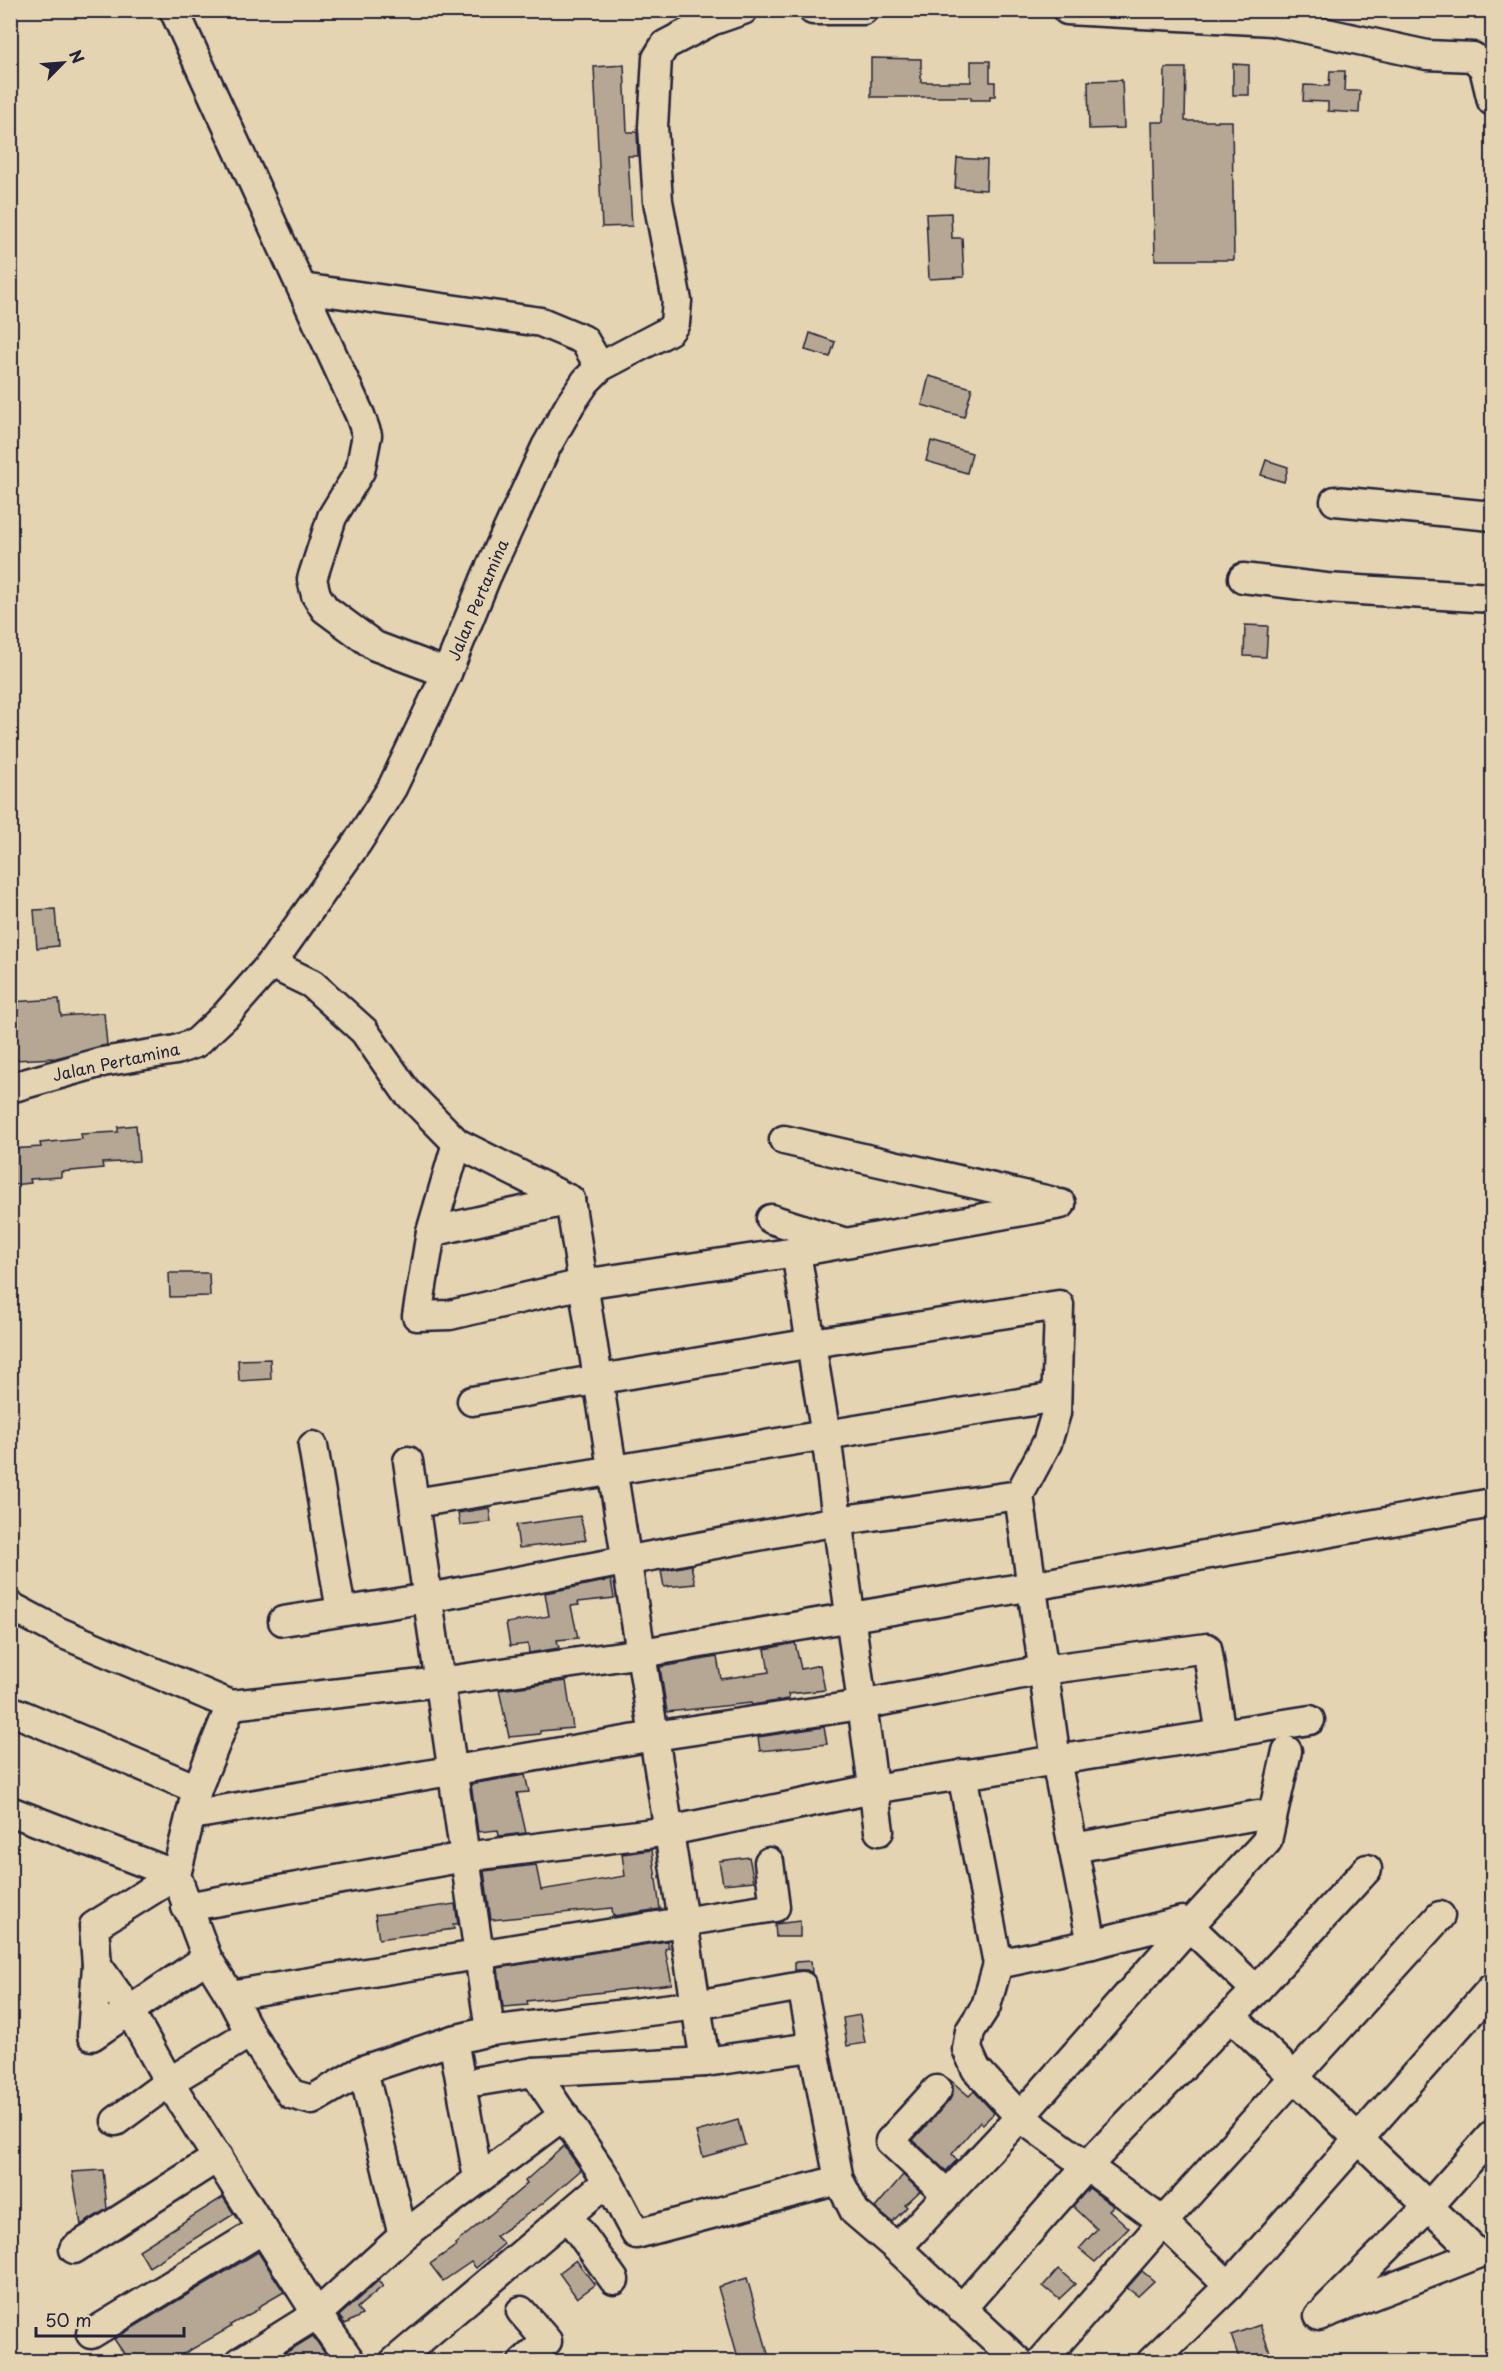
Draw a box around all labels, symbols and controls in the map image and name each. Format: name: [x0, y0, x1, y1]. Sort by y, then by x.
north arrow: [33, 33, 93, 93]
text: N: [64, 45, 91, 67]
street label: Jalan Pertamina: [441, 535, 513, 664]
street label: Jalan Pertamina: [50, 1036, 182, 1086]
scale bar: [36, 2300, 184, 2338]
text: 50 m: [45, 2306, 92, 2333]

